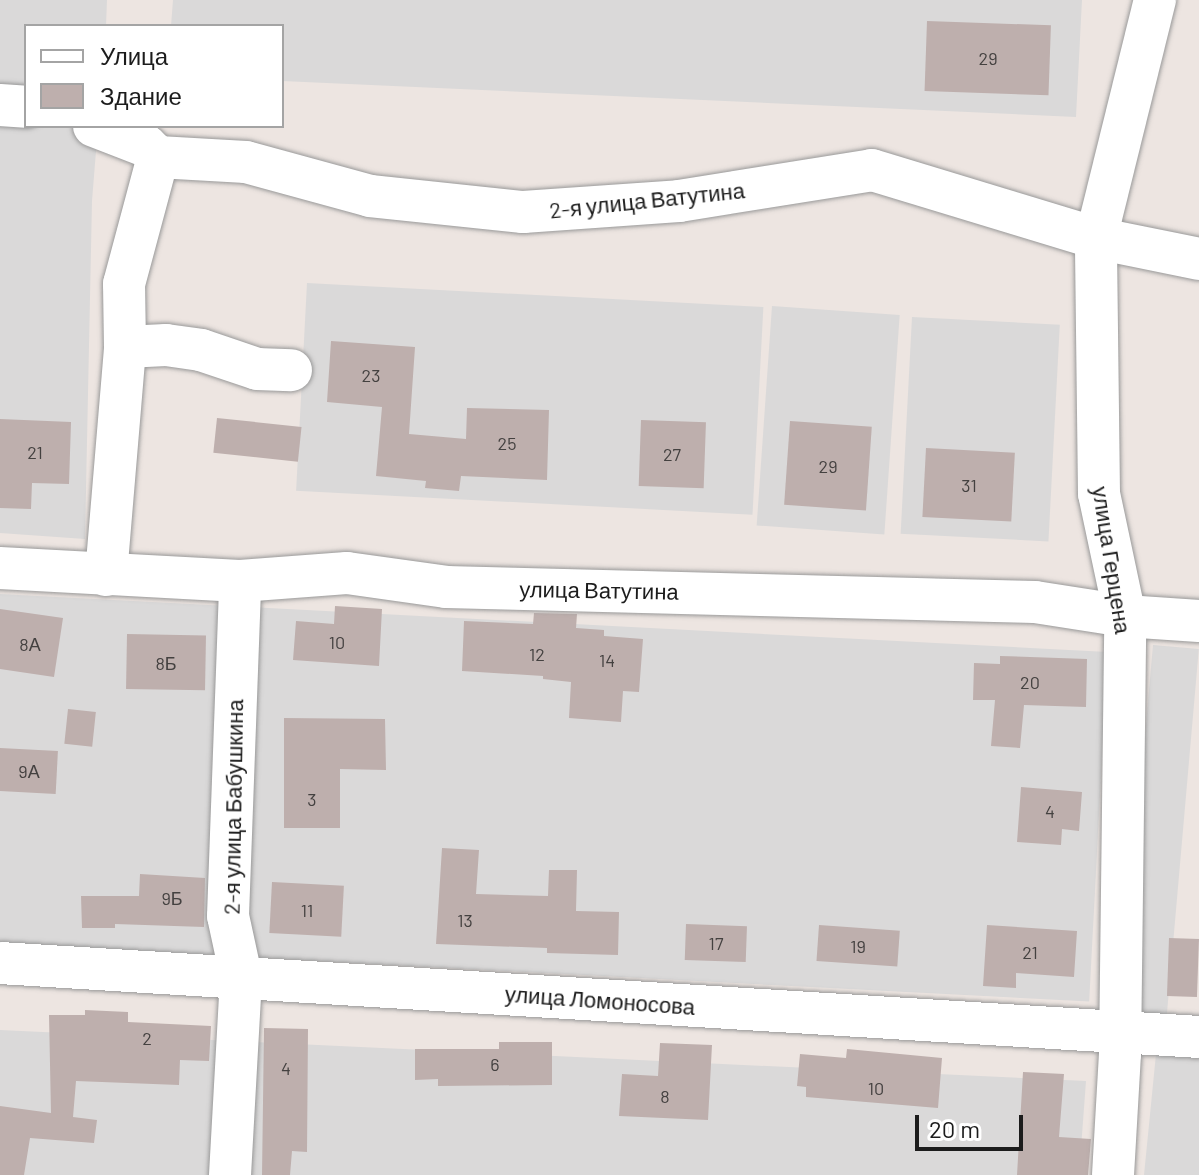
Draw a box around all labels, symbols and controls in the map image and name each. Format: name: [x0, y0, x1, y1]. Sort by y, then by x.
legend: [24, 24, 284, 128]
text: Улица: [100, 41, 168, 70]
house number: 29: [978, 47, 998, 69]
text: Здание: [100, 81, 182, 110]
street label: 2-я улица Ватутина: [548, 177, 746, 223]
house number: 23: [362, 364, 380, 386]
house number: 25: [498, 432, 516, 454]
house number: 21: [27, 441, 43, 463]
house number: 27: [663, 443, 681, 465]
house number: 29: [818, 455, 838, 477]
house number: 31: [961, 474, 977, 496]
street label: улица Герцена: [1087, 484, 1137, 636]
street label: улица Ватутина: [519, 575, 679, 605]
house number: 10: [329, 631, 345, 653]
house number: 8А: [19, 633, 41, 655]
house number: 12: [529, 643, 545, 665]
house number: 14: [599, 649, 615, 671]
house number: 8Б: [155, 652, 177, 674]
house number: 20: [1020, 671, 1040, 693]
street label: 2-я улица Бабушкина: [218, 699, 248, 915]
house number: 9А: [18, 760, 40, 782]
house number: 3: [307, 788, 317, 810]
house number: 4: [1045, 800, 1055, 822]
house number: 9Б: [161, 887, 183, 909]
house number: 11: [301, 899, 313, 921]
house number: 13: [457, 909, 473, 931]
house number: 17: [709, 932, 723, 954]
house number: 19: [850, 935, 866, 957]
house number: 21: [1022, 941, 1038, 963]
street label: улица Ломоносова: [504, 980, 696, 1020]
house number: 2: [142, 1027, 152, 1049]
house number: 6: [490, 1053, 500, 1075]
house number: 4: [281, 1057, 291, 1079]
house number: 10: [868, 1077, 884, 1099]
house number: 8: [660, 1085, 670, 1107]
scale bar: [919, 1099, 1027, 1149]
text: 20 m: [929, 1114, 980, 1143]

